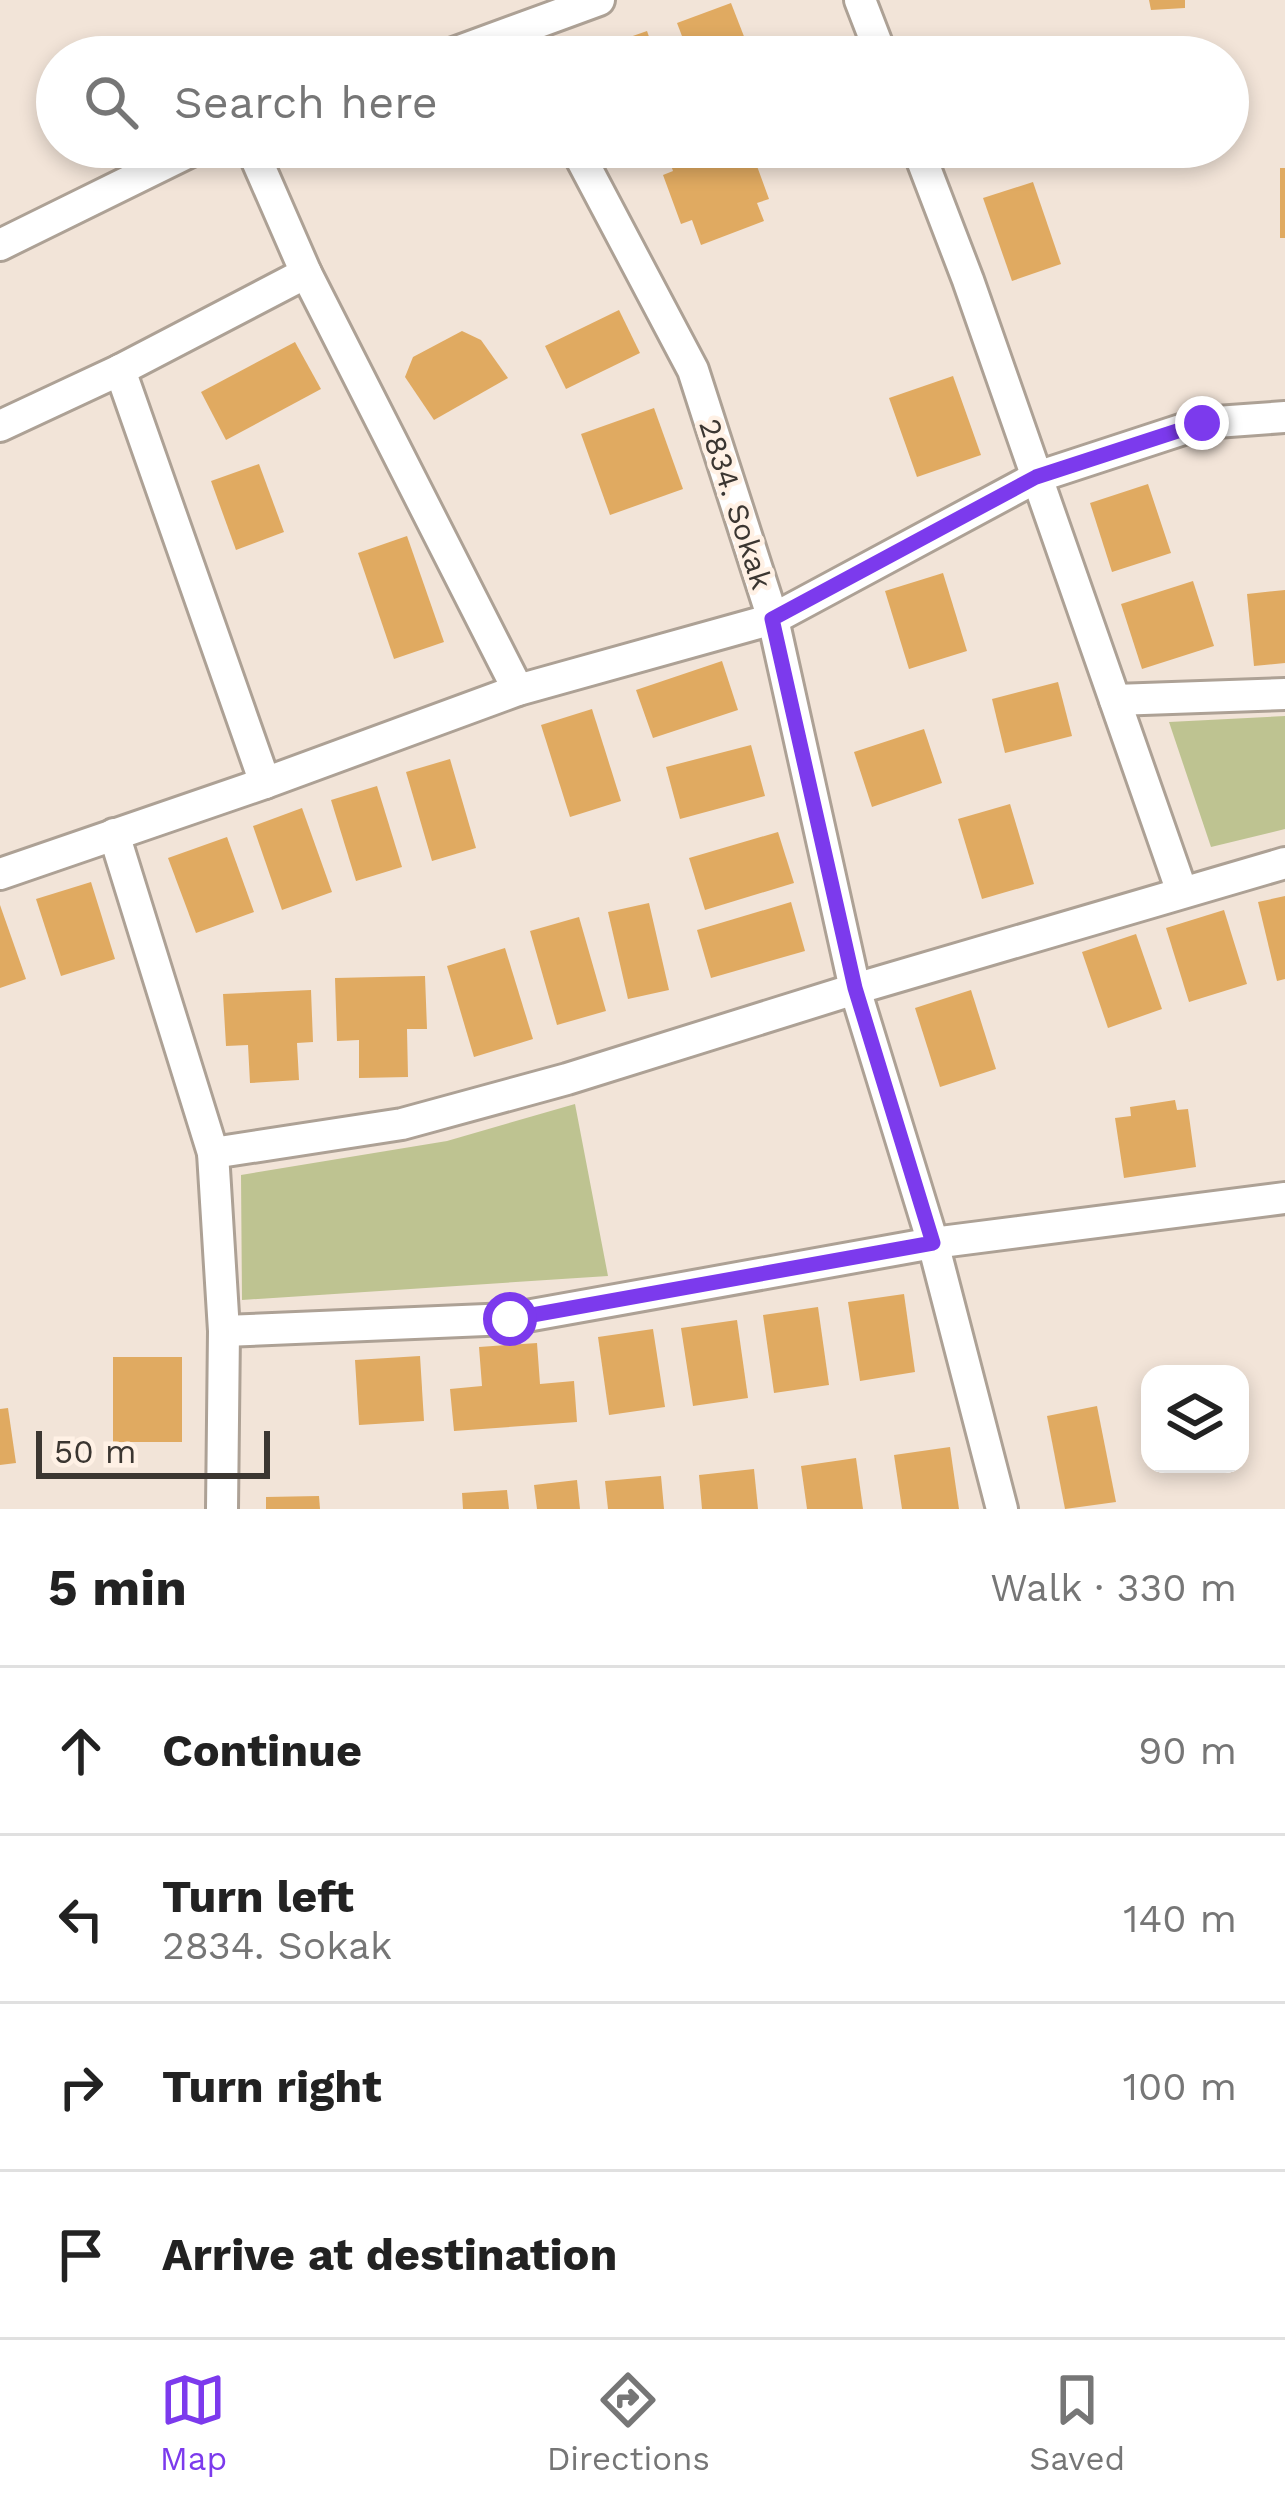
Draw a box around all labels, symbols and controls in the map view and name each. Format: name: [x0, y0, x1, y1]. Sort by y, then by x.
search box: [36, 36, 1249, 168]
icon: search: [78, 69, 144, 135]
text: Search here: [174, 76, 438, 129]
route end: [1175, 396, 1229, 450]
street label: 2834. Sokak: [692, 414, 780, 594]
route start: [483, 1292, 537, 1346]
map controls: [1141, 1365, 1249, 1473]
button: layers: [1141, 1365, 1249, 1473]
scale bar: [36, 1425, 270, 1478]
text: 50 m: [54, 1432, 136, 1471]
text: 5 min: [48, 1558, 187, 1617]
text: Walk · 330 m: [990, 1565, 1237, 1610]
icon: ahead: [48, 1718, 114, 1784]
text: Continue: [162, 1724, 362, 1777]
text: 90 m: [1138, 1728, 1237, 1773]
text: Turn left: [162, 1870, 354, 1923]
icon: left: [48, 1886, 114, 1952]
text: 140 m: [1123, 1896, 1237, 1941]
text: 2834. Sokak: [162, 1923, 392, 1968]
icon: right: [48, 2054, 114, 2120]
text: Turn right: [162, 2060, 382, 2113]
text: 100 m: [1123, 2064, 1237, 2109]
icon: arrive: [48, 2222, 114, 2288]
text: Arrive at destination: [162, 2228, 617, 2281]
tab: Map: [160, 2367, 227, 2478]
tab: Directions: [547, 2367, 710, 2478]
tab: Saved: [1029, 2367, 1125, 2478]

